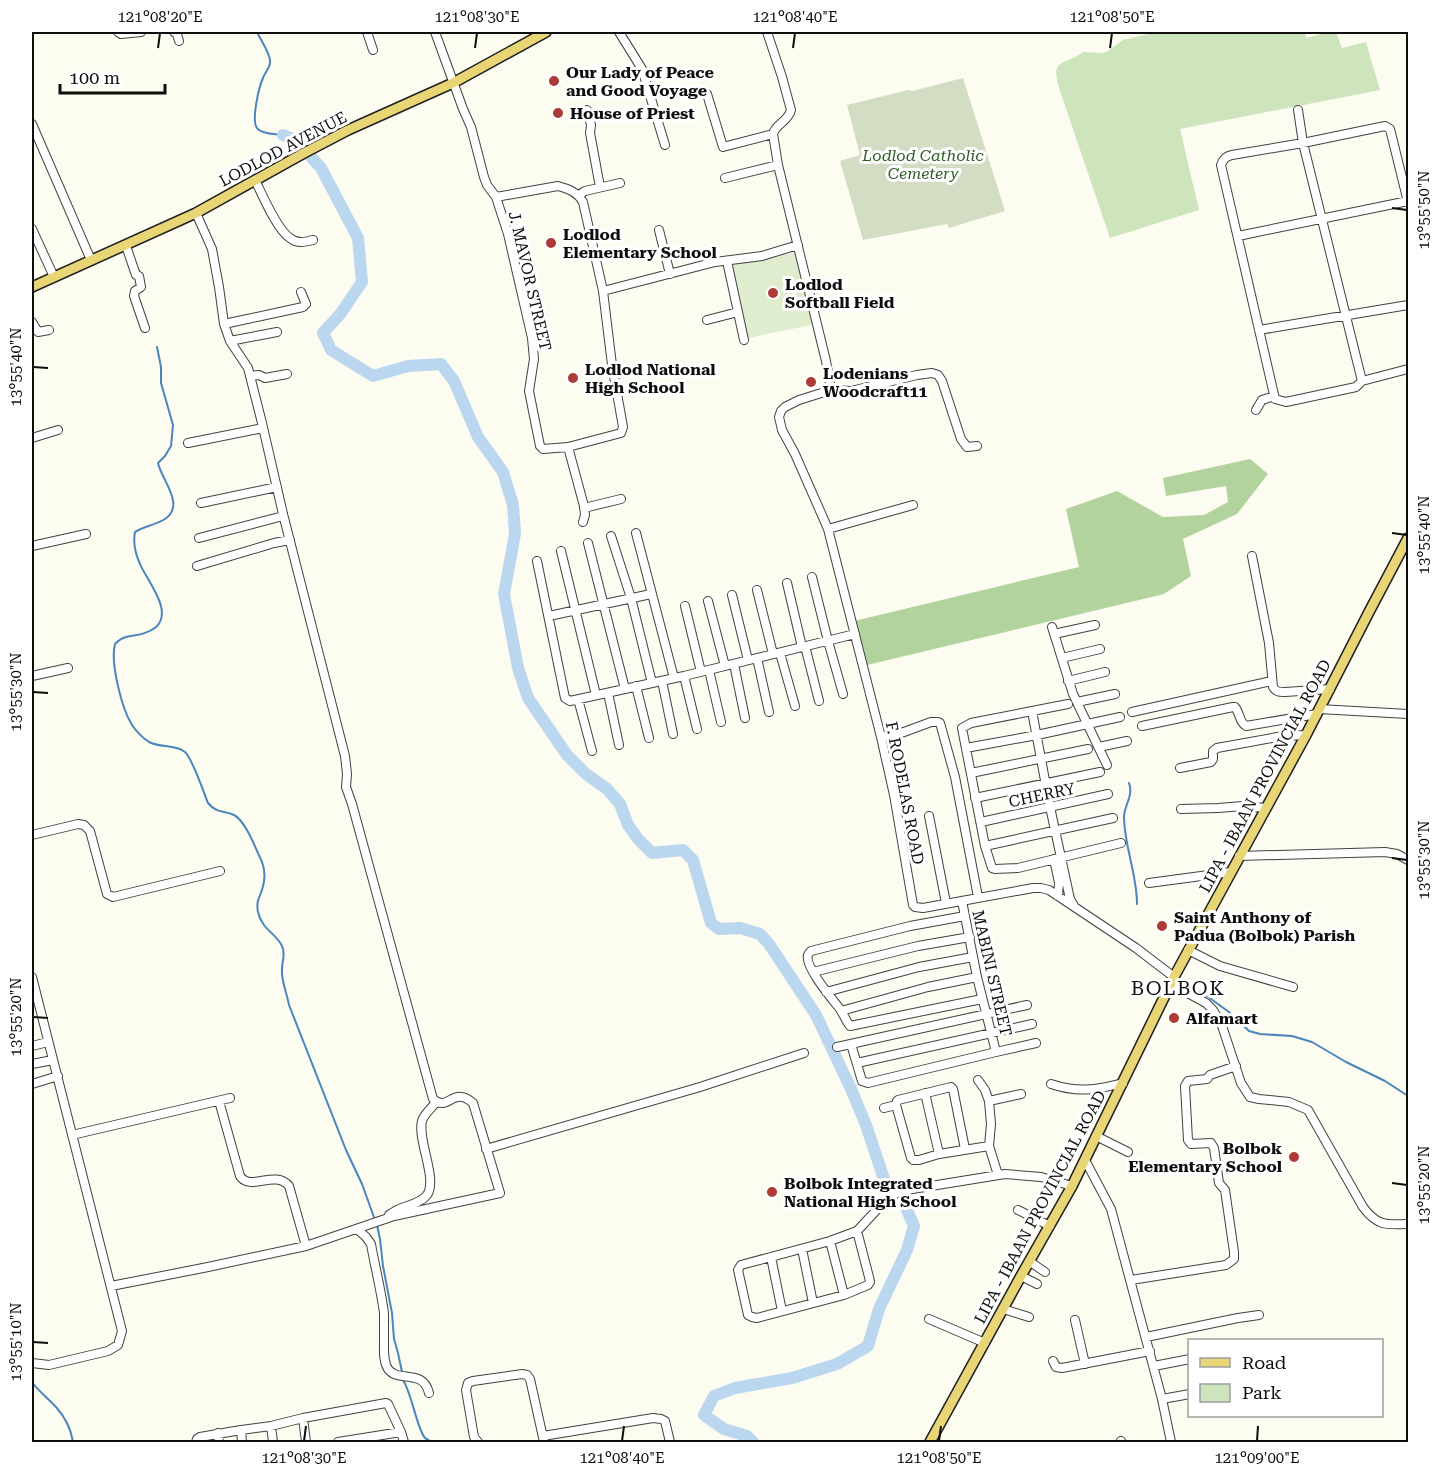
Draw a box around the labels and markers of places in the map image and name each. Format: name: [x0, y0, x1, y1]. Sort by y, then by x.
place label: Our Lady of Peace and Good Voyage: [566, 63, 714, 100]
marker: Our Lady of Peace and Good Voyage: [547, 74, 561, 88]
place label: House of Priest: [570, 104, 695, 123]
marker: House of Priest: [551, 106, 565, 120]
place label: Lodlod Elementary School: [563, 225, 718, 262]
marker: Lodlod Elementary School: [544, 236, 558, 250]
place label: Lodlod Softball Field: [785, 275, 895, 312]
marker: Lodlod Softball Field: [766, 286, 780, 300]
place label: Lodlod National High School: [585, 360, 716, 397]
place label: Lodenians Woodcraft11: [823, 364, 927, 401]
marker: Lodlod National High School: [566, 371, 580, 385]
marker: Lodenians Woodcraft11: [804, 375, 818, 389]
place label: Saint Anthony of Padua (Bolbok) Parish: [1174, 908, 1356, 945]
marker: Saint Anthony of Padua (Bolbok) Parish: [1155, 919, 1169, 933]
place label: Alfamart: [1186, 1009, 1258, 1028]
marker: Alfamart: [1167, 1011, 1181, 1025]
place label: Bolbok Elementary School: [1128, 1139, 1283, 1176]
marker: Bolbok Elementary School: [1287, 1150, 1301, 1164]
place label: Bolbok Integrated National High School: [784, 1174, 957, 1211]
marker: Bolbok Integrated National High School: [765, 1185, 779, 1199]

